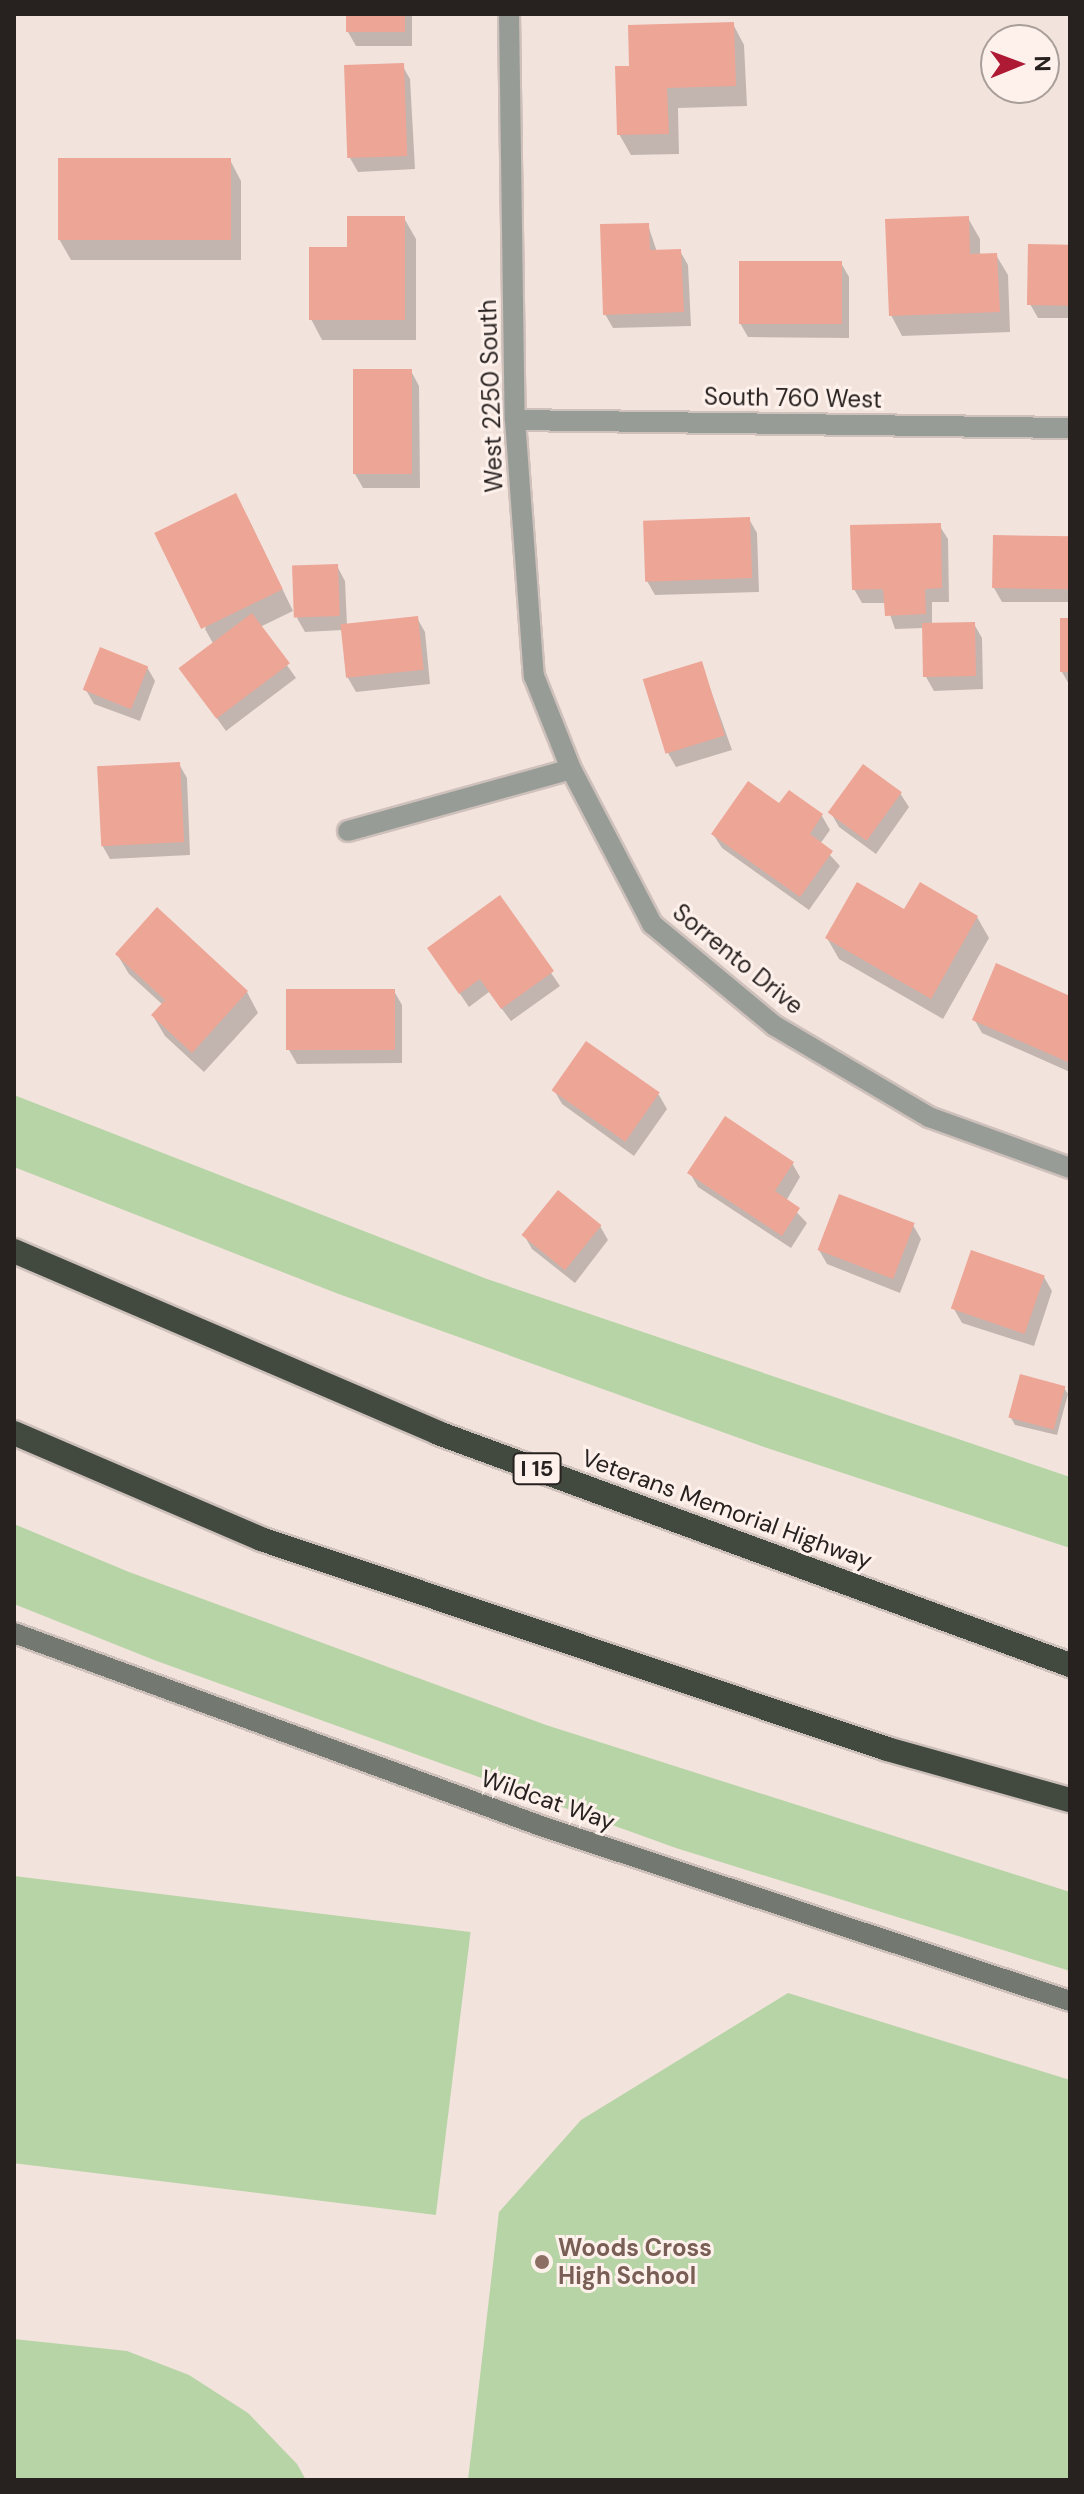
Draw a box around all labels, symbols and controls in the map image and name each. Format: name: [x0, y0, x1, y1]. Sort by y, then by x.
north arrow: [980, 24, 1060, 104]
text: N: [1028, 55, 1057, 72]
street label: West 2250 South: [473, 299, 509, 493]
street label: South 760 West: [704, 382, 882, 414]
street label: Sorrento Drive: [667, 898, 809, 1020]
street label: Veterans Memorial Highway: [578, 1443, 876, 1575]
road number: I 15: [511, 1451, 563, 1487]
street label: Wildcat Way: [477, 1764, 619, 1836]
place label: Woods Cross High School: [558, 2234, 712, 2290]
marker: Woods Cross High School: [533, 2253, 551, 2271]

